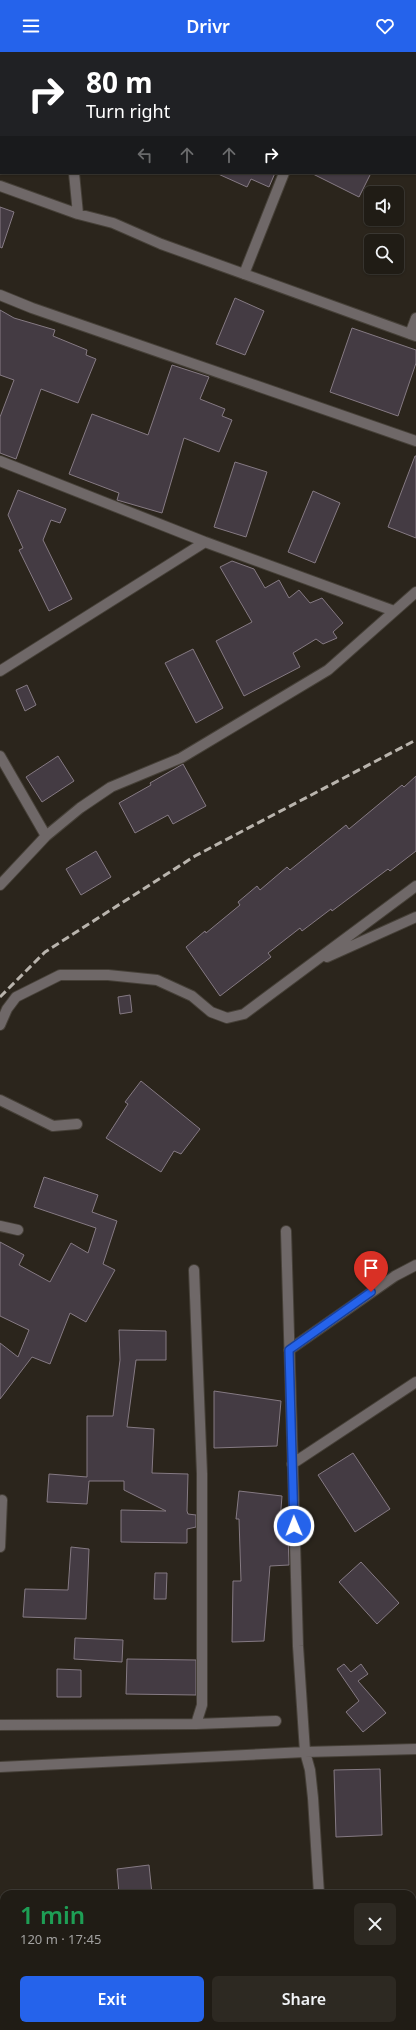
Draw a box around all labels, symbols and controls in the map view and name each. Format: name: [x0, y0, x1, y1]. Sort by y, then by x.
text: Drivr: [186, 14, 230, 38]
icon: menu: [20, 15, 42, 37]
icon: heart: [374, 15, 396, 37]
text: 80 m: [86, 63, 153, 101]
icon: right: [20, 68, 72, 120]
text: Turn right: [86, 99, 170, 123]
icon: left: [134, 144, 156, 166]
icon: ahead: [176, 144, 198, 166]
icon: ahead: [218, 144, 240, 166]
icon: right: [260, 144, 282, 166]
map controls: [364, 186, 404, 274]
button: sound: [364, 186, 404, 226]
button: search: [364, 234, 404, 274]
pin: [354, 1251, 388, 1292]
icon: arrive: [360, 1257, 382, 1279]
position arrow: [273, 1505, 315, 1547]
text: 1 min: [20, 1898, 85, 1931]
button: close: [354, 1903, 396, 1945]
text: 120 m · 17:45: [20, 1930, 101, 1948]
button: Exit: [20, 1976, 204, 2022]
button: Share: [212, 1976, 396, 2022]

